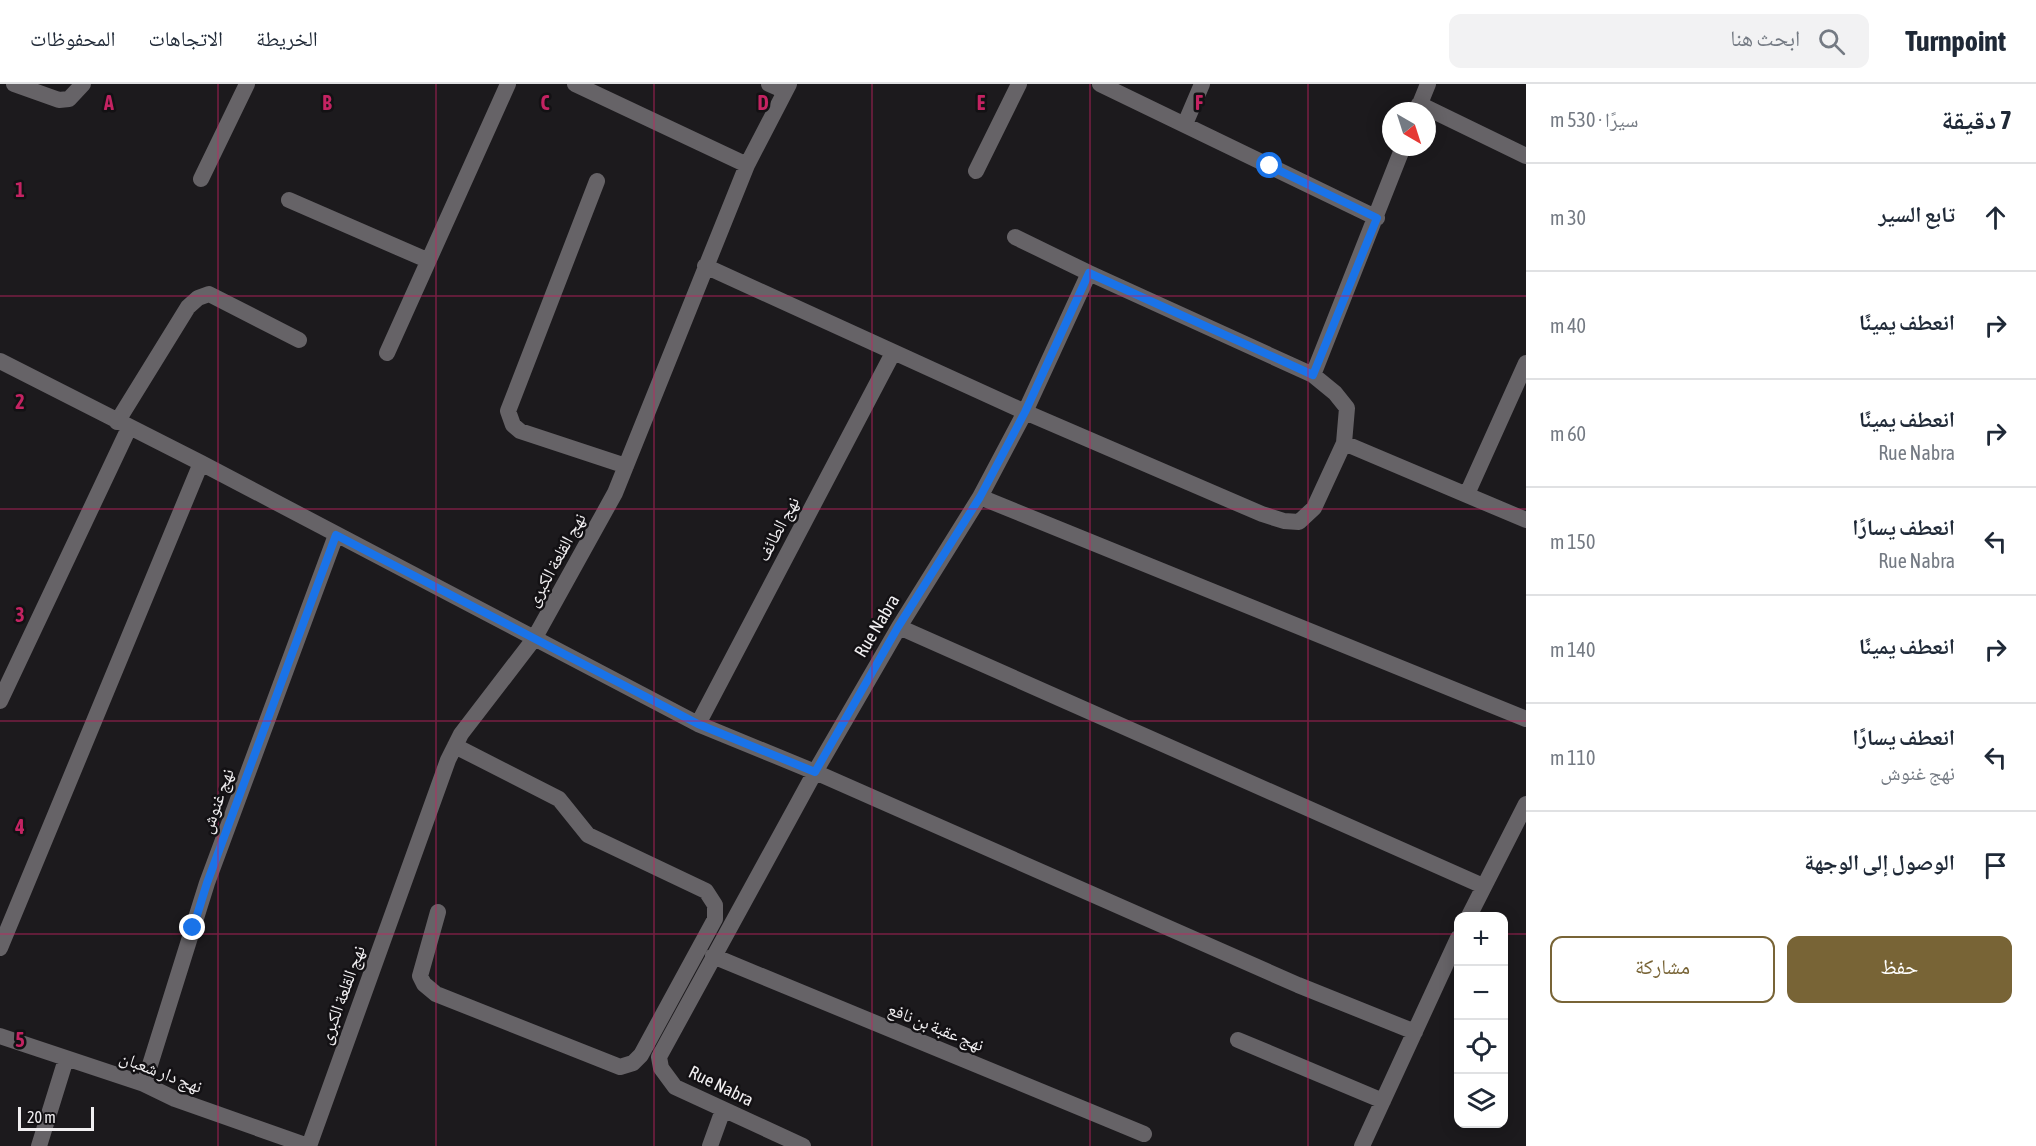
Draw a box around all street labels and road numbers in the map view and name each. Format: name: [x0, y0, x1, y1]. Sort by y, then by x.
street label: نهج الطائف: [752, 493, 805, 565]
street label: نهج القلعة الكبرى: [521, 509, 592, 611]
street label: Rue Nabra: [850, 591, 903, 661]
street label: نهج غنوش: [195, 766, 240, 837]
street label: نهج القلعة الكبرى: [314, 942, 371, 1048]
street label: نهج عقبة بن نافع: [884, 998, 987, 1057]
street label: نهج دار شعبان: [116, 1046, 206, 1099]
street label: Rue Nabra: [686, 1061, 757, 1110]

